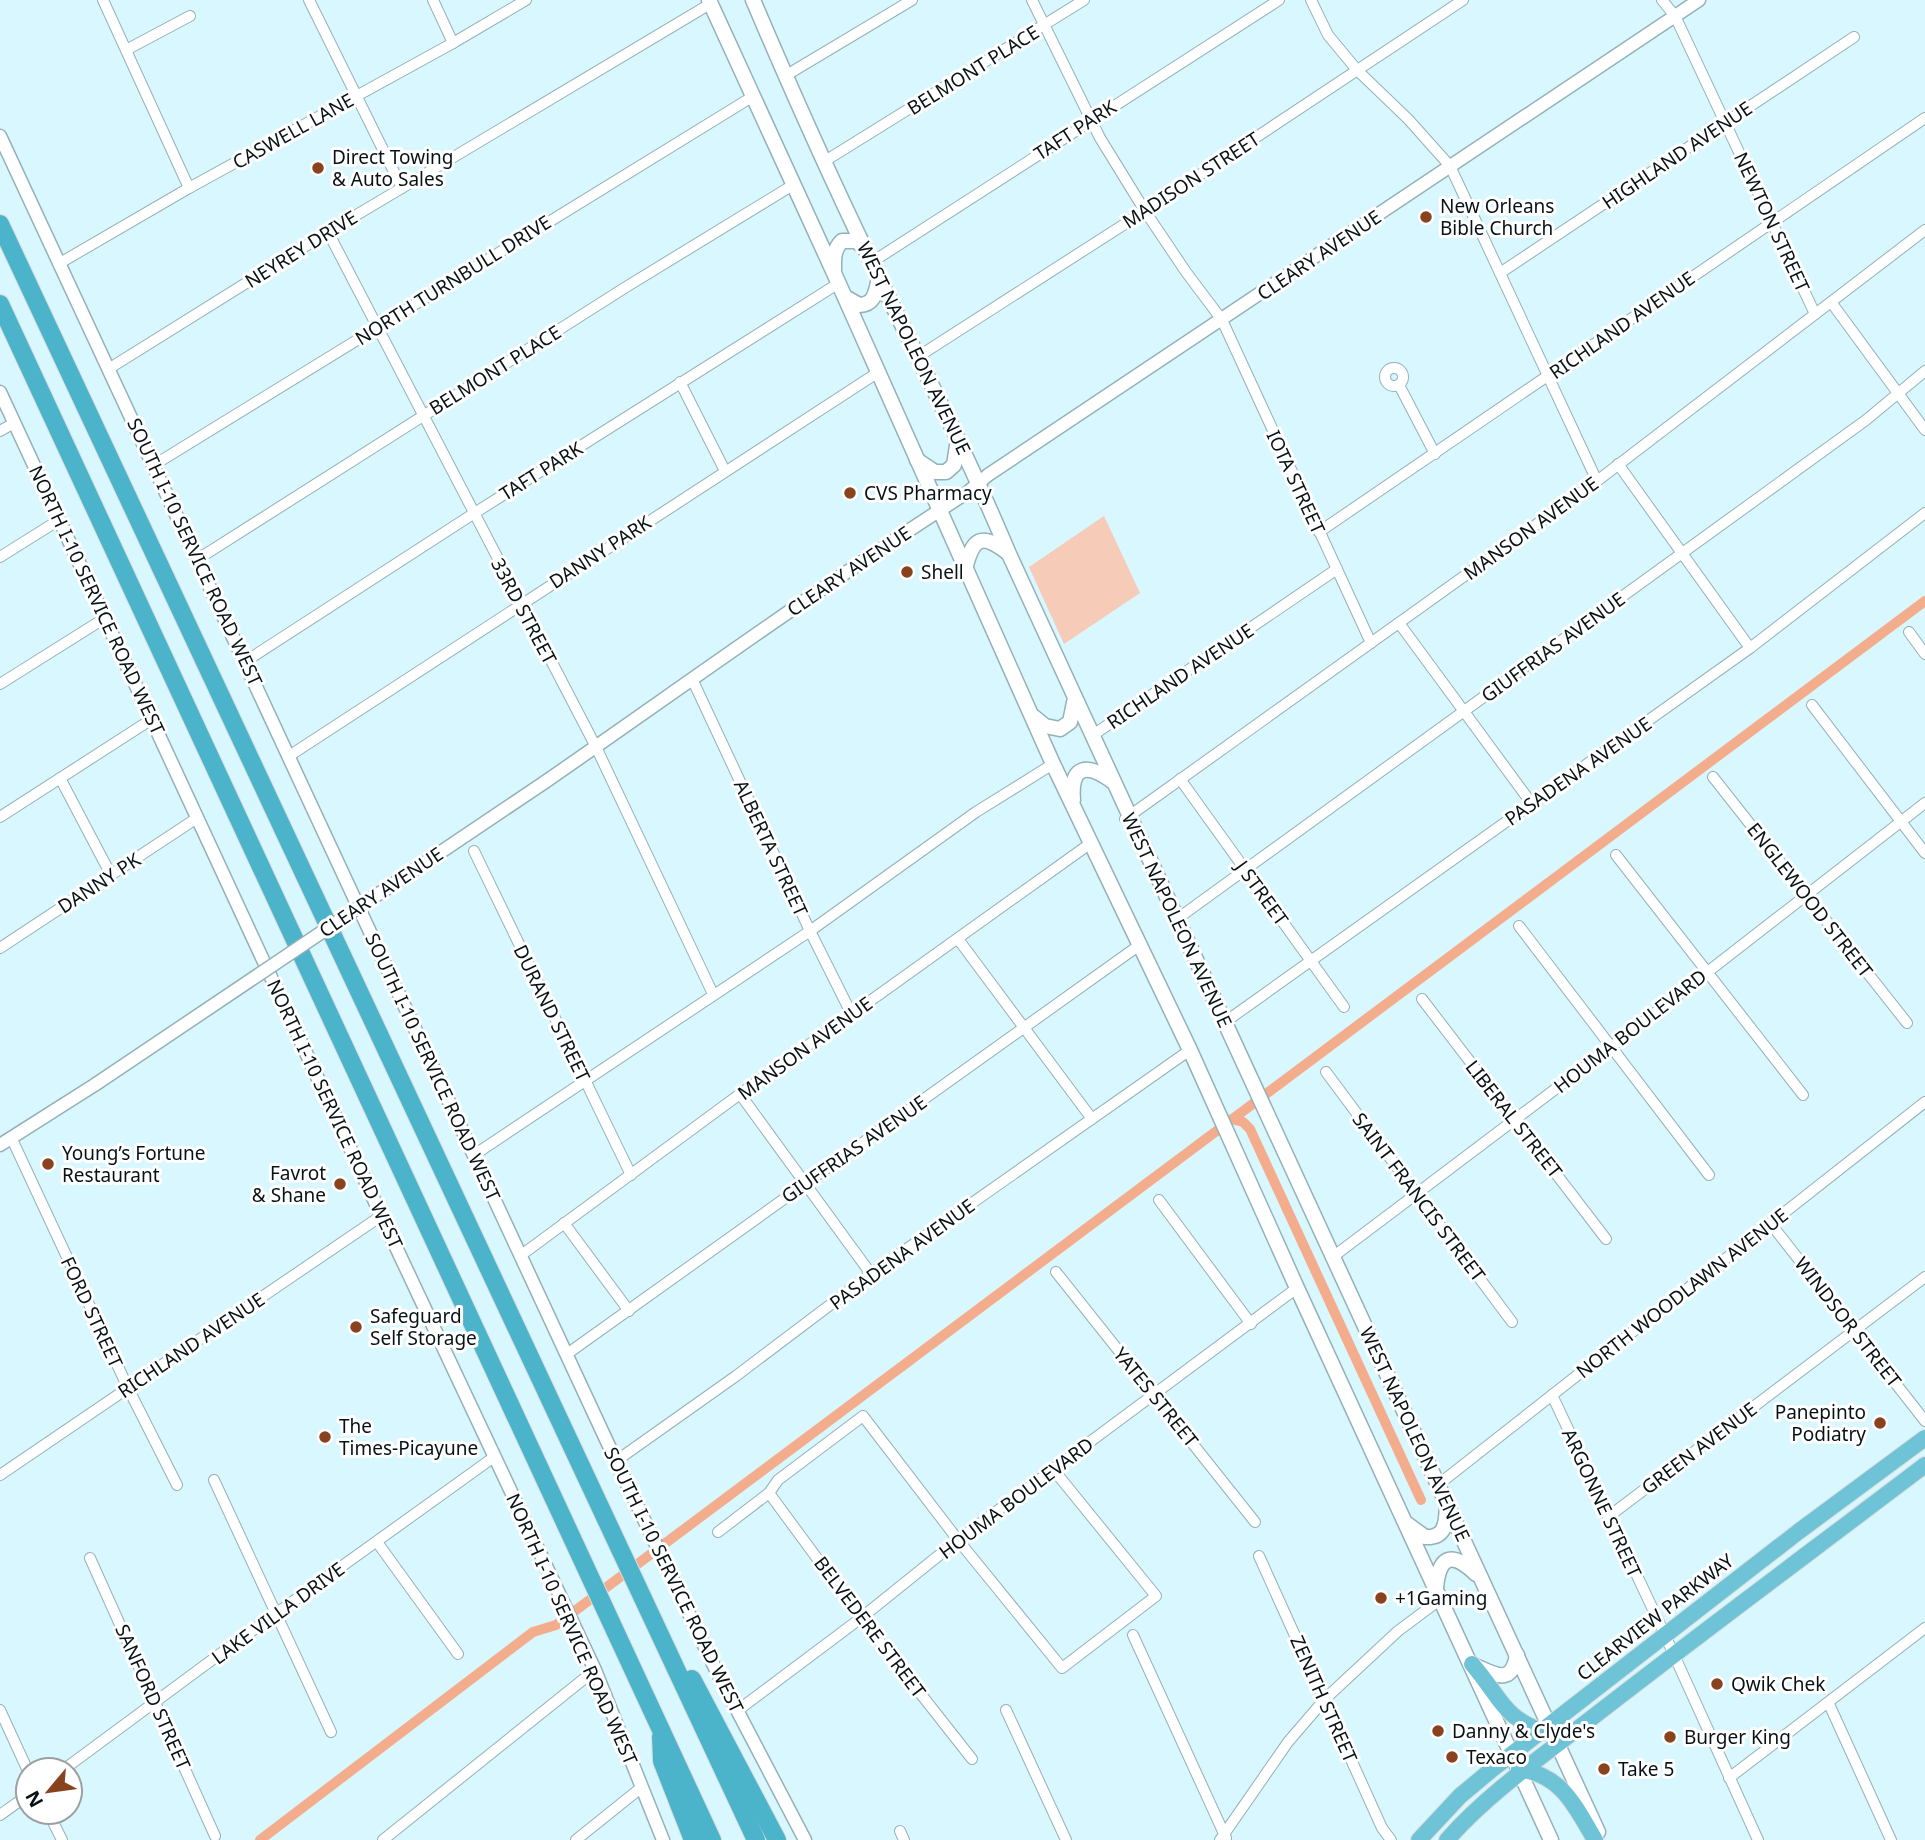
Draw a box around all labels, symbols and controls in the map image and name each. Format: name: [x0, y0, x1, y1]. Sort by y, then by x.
street label: BELMONT PLACE: [902, 19, 1044, 121]
street label: CASWELL LANE: [228, 87, 358, 175]
street label: TAFT PARK: [1029, 94, 1121, 166]
street label: HIGHLAND AVENUE: [1597, 95, 1757, 215]
street label: MADISON STREET: [1117, 126, 1265, 234]
place label: Direct Towing & Auto Sales: [332, 144, 454, 192]
street label: NEWTON STREET: [1728, 148, 1816, 297]
marker: Direct Towing & Auto Sales: [310, 160, 326, 176]
place label: New Orleans Bible Church: [1440, 193, 1554, 241]
street label: NEYREY DRIVE: [240, 204, 362, 294]
street label: CLEARY AVENUE: [1252, 204, 1386, 306]
street label: NORTH TURNBULL DRIVE: [350, 209, 556, 351]
marker: New Orleans Bible Church: [1418, 209, 1434, 225]
street label: WEST NAPOLEON AVENUE: [851, 237, 977, 459]
street label: RICHLAND AVENUE: [1544, 265, 1700, 385]
street label: BELMONT PLACE: [424, 319, 566, 421]
street label: SOUTH I-10 SERVICE ROAD WEST: [121, 414, 269, 690]
street label: IOTA STREET: [1261, 426, 1332, 538]
street label: TAFT PARK: [495, 435, 588, 507]
street label: NORTH I-10 SERVICE ROAD WEST: [23, 461, 171, 739]
street label: MANSON AVENUE: [1458, 470, 1604, 586]
place label: CVS Pharmacy: [864, 480, 992, 506]
marker: CVS Pharmacy: [842, 485, 858, 501]
street label: DANNY PARK: [544, 509, 656, 595]
street label: CLEARY AVENUE: [782, 520, 916, 622]
street label: 33RD STREET: [485, 553, 563, 669]
place label: Shell: [921, 559, 964, 585]
marker: Shell: [899, 564, 915, 580]
street label: GIUFFRIAS AVENUE: [1476, 586, 1630, 708]
street label: RICHLAND AVENUE: [1101, 617, 1259, 735]
street label: PASADENA AVENUE: [1500, 711, 1656, 831]
street label: ALBERTA STREET: [728, 776, 814, 921]
street label: WEST NAPOLEON AVENUE: [1116, 808, 1238, 1032]
street label: ENGLEWOOD STREET: [1741, 817, 1879, 983]
street label: CLEARY AVENUE: [314, 841, 448, 943]
street label: DANNY PK: [53, 847, 145, 919]
street label: J STREET: [1228, 854, 1295, 931]
street label: SOUTH I-10 SERVICE ROAD WEST: [359, 929, 507, 1205]
street label: DURAND STREET: [508, 940, 597, 1086]
street label: HOUMA BOULEVARD: [1548, 963, 1712, 1099]
street label: NORTH I-10 SERVICE ROAD WEST: [261, 975, 409, 1253]
street label: MANSON AVENUE: [732, 990, 878, 1106]
street label: LIBERAL STREET: [1460, 1055, 1568, 1184]
street label: GIUFFRIAS AVENUE: [776, 1089, 932, 1209]
street label: SAINT FRANCIS STREET: [1347, 1107, 1491, 1287]
place label: Young’s Fortune Restaurant: [62, 1140, 206, 1188]
marker: Young’s Fortune Restaurant: [40, 1156, 56, 1172]
place label: Favrot & Shane: [252, 1160, 326, 1208]
marker: Favrot & Shane: [332, 1176, 348, 1192]
street label: PASADENA AVENUE: [824, 1193, 980, 1315]
street label: NORTH WOODLAWN AVENUE: [1571, 1202, 1793, 1384]
street label: WINDSOR STREET: [1789, 1251, 1907, 1393]
street label: FORD STREET: [55, 1252, 129, 1372]
street label: RICHLAND AVENUE: [112, 1286, 270, 1404]
place label: Safeguard Self Storage: [370, 1303, 477, 1351]
marker: Safeguard Self Storage: [348, 1319, 364, 1335]
street label: WEST NAPOLEON AVENUE: [1354, 1322, 1476, 1546]
street label: YATES STREET: [1108, 1342, 1205, 1453]
street label: GREEN AVENUE: [1636, 1396, 1762, 1500]
place label: Panepinto Podiatry: [1775, 1399, 1866, 1447]
place label: The Times-Picayune: [339, 1413, 478, 1461]
marker: Panepinto Podiatry: [1872, 1415, 1888, 1431]
street label: ARGONNE STREET: [1556, 1424, 1648, 1582]
marker: The Times-Picayune: [317, 1429, 333, 1445]
street label: HOUMA BOULEVARD: [933, 1431, 1099, 1565]
street label: SOUTH I-10 SERVICE ROAD WEST: [598, 1443, 750, 1718]
street label: NORTH I-10 SERVICE ROAD WEST: [500, 1489, 644, 1769]
street label: CLEARVIEW PARKWAY: [1571, 1547, 1739, 1686]
street label: BELVEDERE STREET: [808, 1551, 932, 1703]
street label: LAKE VILLA DRIVE: [206, 1556, 350, 1670]
place label: +1Gaming: [1395, 1585, 1487, 1611]
marker: +1Gaming: [1373, 1590, 1389, 1606]
street label: SANFORD STREET: [109, 1620, 197, 1774]
street label: ZENITH STREET: [1284, 1631, 1364, 1767]
place label: Qwik Chek: [1731, 1671, 1825, 1697]
marker: Qwik Chek: [1709, 1676, 1725, 1692]
place label: Danny & Clyde's: [1452, 1718, 1595, 1744]
marker: Danny & Clyde's: [1430, 1723, 1446, 1739]
place label: Burger King: [1684, 1724, 1791, 1750]
marker: Burger King: [1662, 1729, 1678, 1745]
place label: Texaco: [1466, 1744, 1527, 1770]
marker: Texaco: [1444, 1749, 1460, 1765]
north arrow: [14, 1756, 84, 1826]
place label: Take 5: [1618, 1756, 1674, 1782]
marker: Take 5: [1596, 1761, 1612, 1777]
text: N: [19, 1786, 49, 1812]

